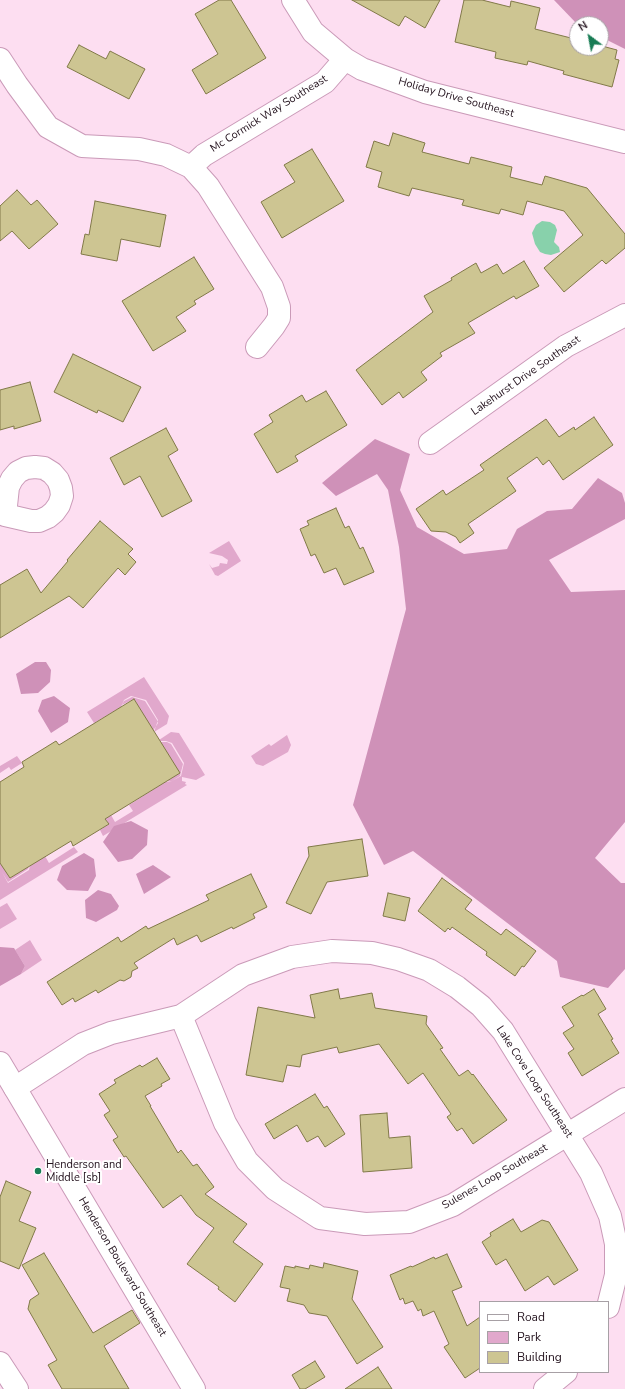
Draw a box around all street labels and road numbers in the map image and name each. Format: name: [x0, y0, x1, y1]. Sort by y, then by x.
street label: Mc Cormick Way Southeast: [208, 73, 330, 155]
street label: Holiday Drive Southeast: [397, 75, 515, 121]
street label: Lakehurst Drive Southeast: [469, 333, 583, 419]
street label: Lake Cove Loop Southeast: [493, 1024, 575, 1140]
street label: Sulenes Loop Southeast: [440, 1141, 550, 1213]
street label: Henderson Boulevard Southeast: [75, 1195, 169, 1339]

